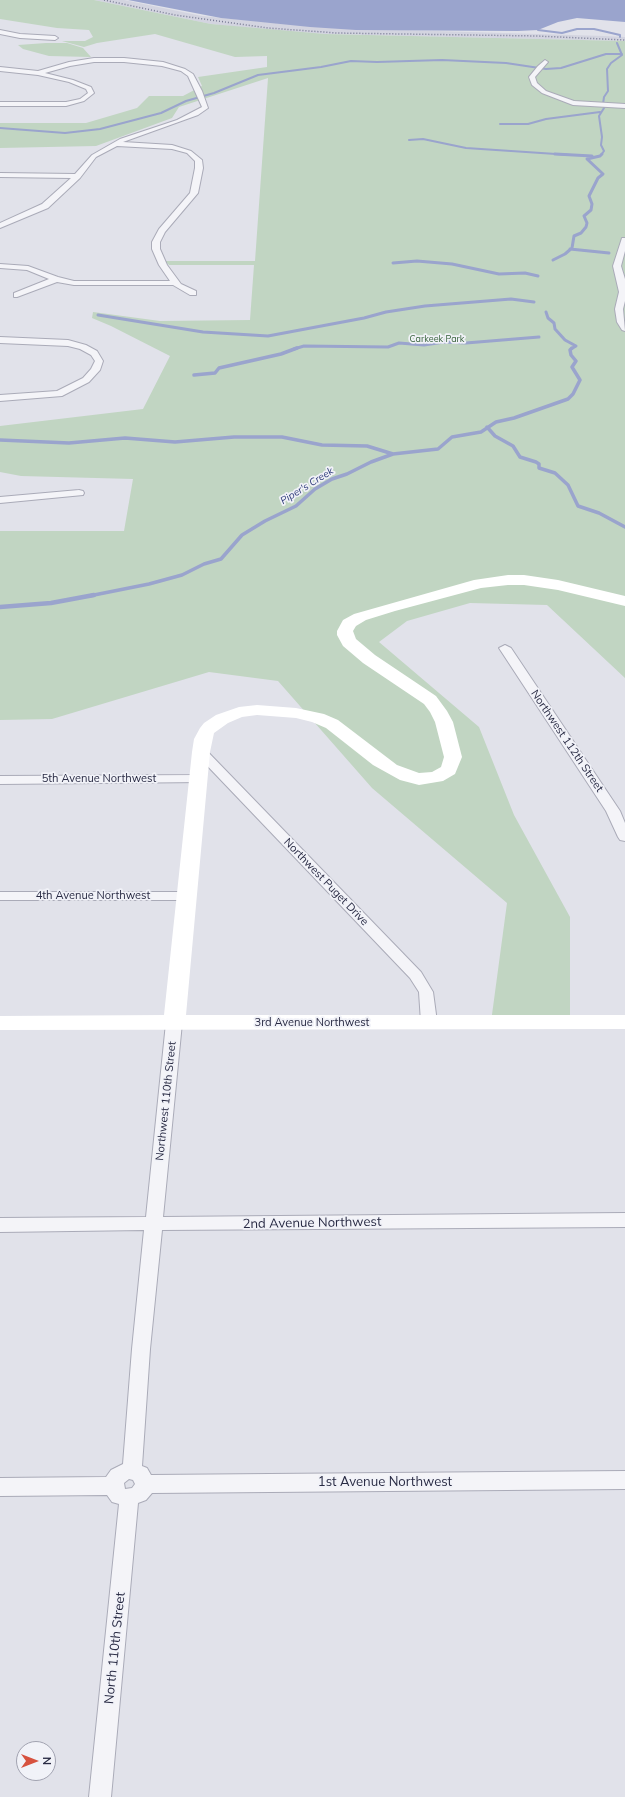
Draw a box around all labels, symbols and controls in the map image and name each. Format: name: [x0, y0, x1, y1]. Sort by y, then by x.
park label: Carkeek Park: [410, 334, 464, 344]
water label: Piper's Creek: [278, 465, 336, 507]
street label: Northwest 112th Street: [528, 688, 606, 794]
street label: 5th Avenue Northwest: [42, 772, 156, 786]
street label: Northwest Puget Drive: [281, 836, 371, 928]
street label: 4th Avenue Northwest: [36, 889, 150, 903]
street label: 3rd Avenue Northwest: [255, 1016, 369, 1030]
street label: Northwest 110th Street: [153, 1041, 179, 1161]
street label: 2nd Avenue Northwest: [242, 1214, 382, 1232]
street label: 1st Avenue Northwest: [318, 1474, 452, 1490]
street label: North 110th Street: [101, 1591, 129, 1705]
north arrow: [16, 1741, 56, 1781]
text: N: [40, 1757, 54, 1765]

